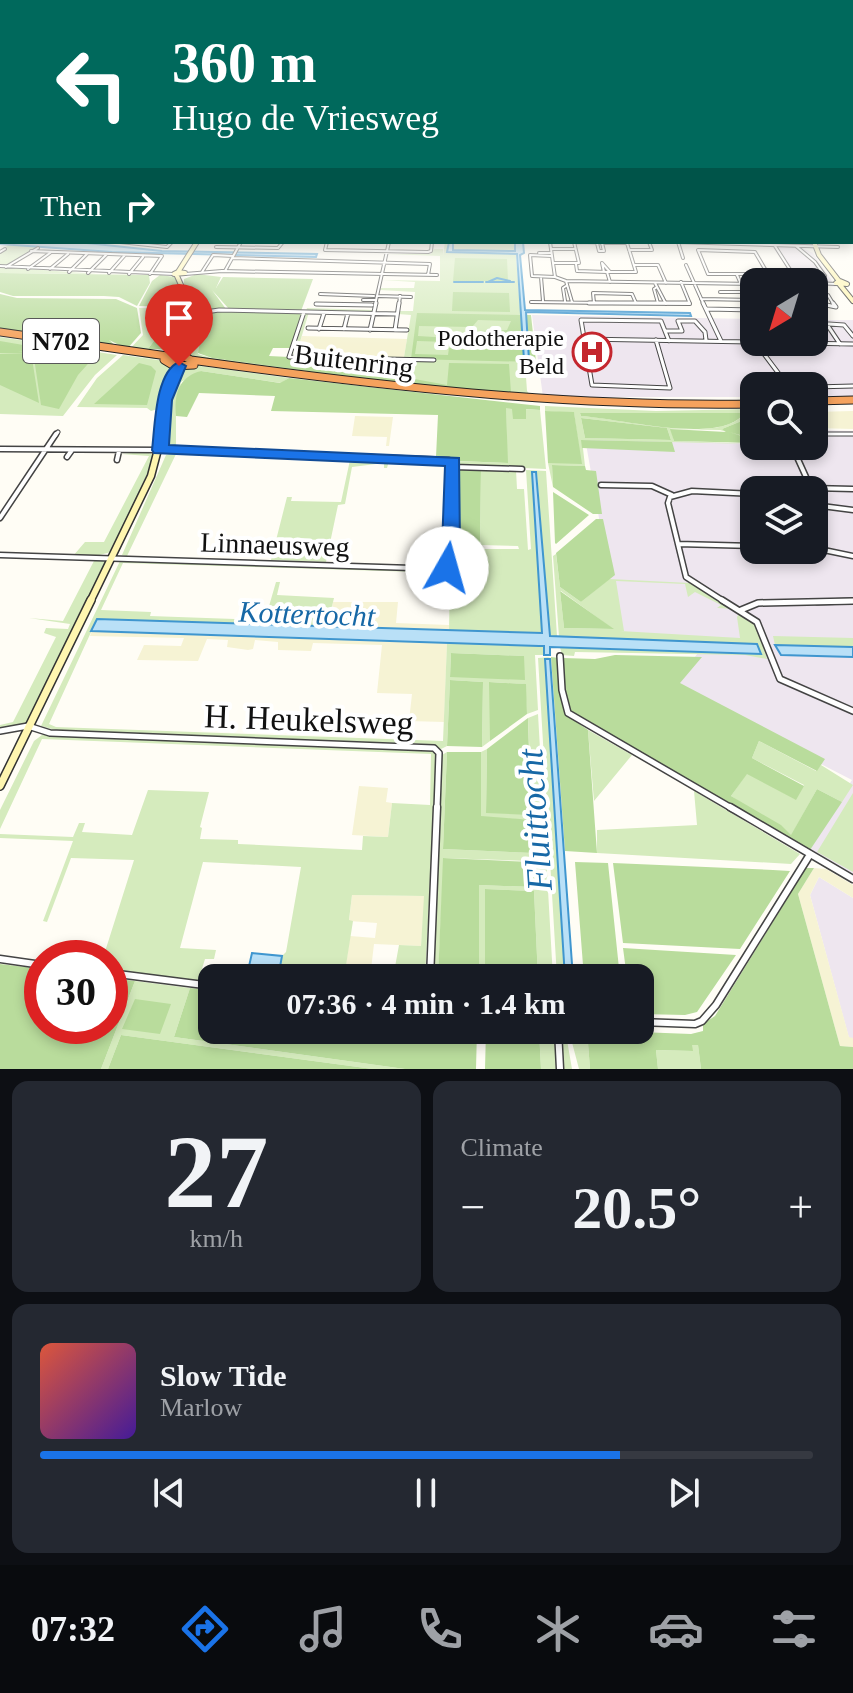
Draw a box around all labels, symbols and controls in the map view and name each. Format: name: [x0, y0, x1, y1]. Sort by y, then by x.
icon: left: [40, 32, 144, 136]
text: 360 m: [172, 32, 317, 94]
text: Hugo de Vriesweg: [172, 98, 439, 138]
icon: right: [118, 184, 162, 228]
text: Then: [40, 189, 102, 222]
north arrow: [740, 268, 828, 356]
map controls: [740, 268, 828, 564]
pin: [145, 284, 213, 366]
icon: arrive: [157, 296, 201, 340]
road number: N702: [23, 319, 99, 363]
place label: Podotherapie Beld: [437, 325, 564, 379]
hospital icon: Podotherapie Beld: [571, 331, 613, 373]
street label: Buitenring: [293, 338, 415, 383]
button: search: [740, 372, 828, 460]
button: layers: [740, 476, 828, 564]
street label: Linnaeusweg: [200, 526, 350, 563]
position arrow: [405, 526, 489, 610]
water label: Kottertocht: [237, 595, 377, 632]
street label: H. Heukelsweg: [204, 697, 414, 742]
water label: Fluittocht: [510, 747, 560, 893]
speed limit sign: 30: [24, 940, 128, 1044]
text: 07:36 · 4 min · 1.4 km: [286, 987, 566, 1020]
text: 27: [164, 1114, 268, 1229]
text: Climate: [461, 1133, 543, 1162]
text: 20.5°: [572, 1175, 701, 1241]
text: −: [461, 1183, 485, 1232]
text: +: [788, 1183, 813, 1232]
text: km/h: [190, 1224, 243, 1253]
text: Slow Tide: [160, 1359, 286, 1392]
text: Marlow: [160, 1393, 242, 1422]
icon: previous: [147, 1471, 191, 1515]
icon: pause: [404, 1471, 448, 1515]
icon: next: [662, 1471, 706, 1515]
icon: directions: [177, 1601, 233, 1657]
icon: music: [295, 1601, 351, 1657]
icon: phone: [412, 1601, 468, 1657]
icon: climate: [530, 1601, 586, 1657]
icon: car: [648, 1601, 704, 1657]
icon: filters: [766, 1601, 822, 1657]
text: 07:32: [31, 1609, 115, 1649]

